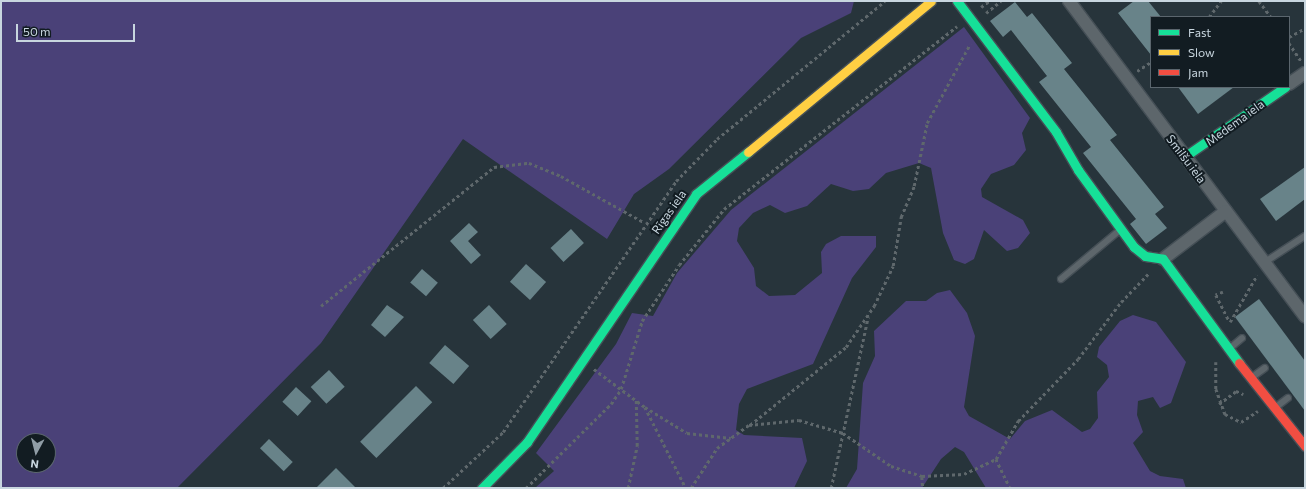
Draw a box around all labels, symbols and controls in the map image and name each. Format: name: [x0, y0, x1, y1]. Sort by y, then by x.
scale bar: [18, 16, 137, 42]
legend: [1150, 16, 1290, 88]
text: 50 m: [23, 24, 51, 38]
text: Fast: [1188, 25, 1211, 39]
text: Slow: [1188, 45, 1215, 59]
text: Jam: [1188, 65, 1208, 79]
street label: Medema iela: [1203, 97, 1267, 149]
street label: Smilšu iela: [1163, 132, 1209, 186]
street label: Rīgas iela: [649, 187, 689, 237]
north arrow: [16, 433, 56, 473]
text: N: [30, 457, 40, 471]

